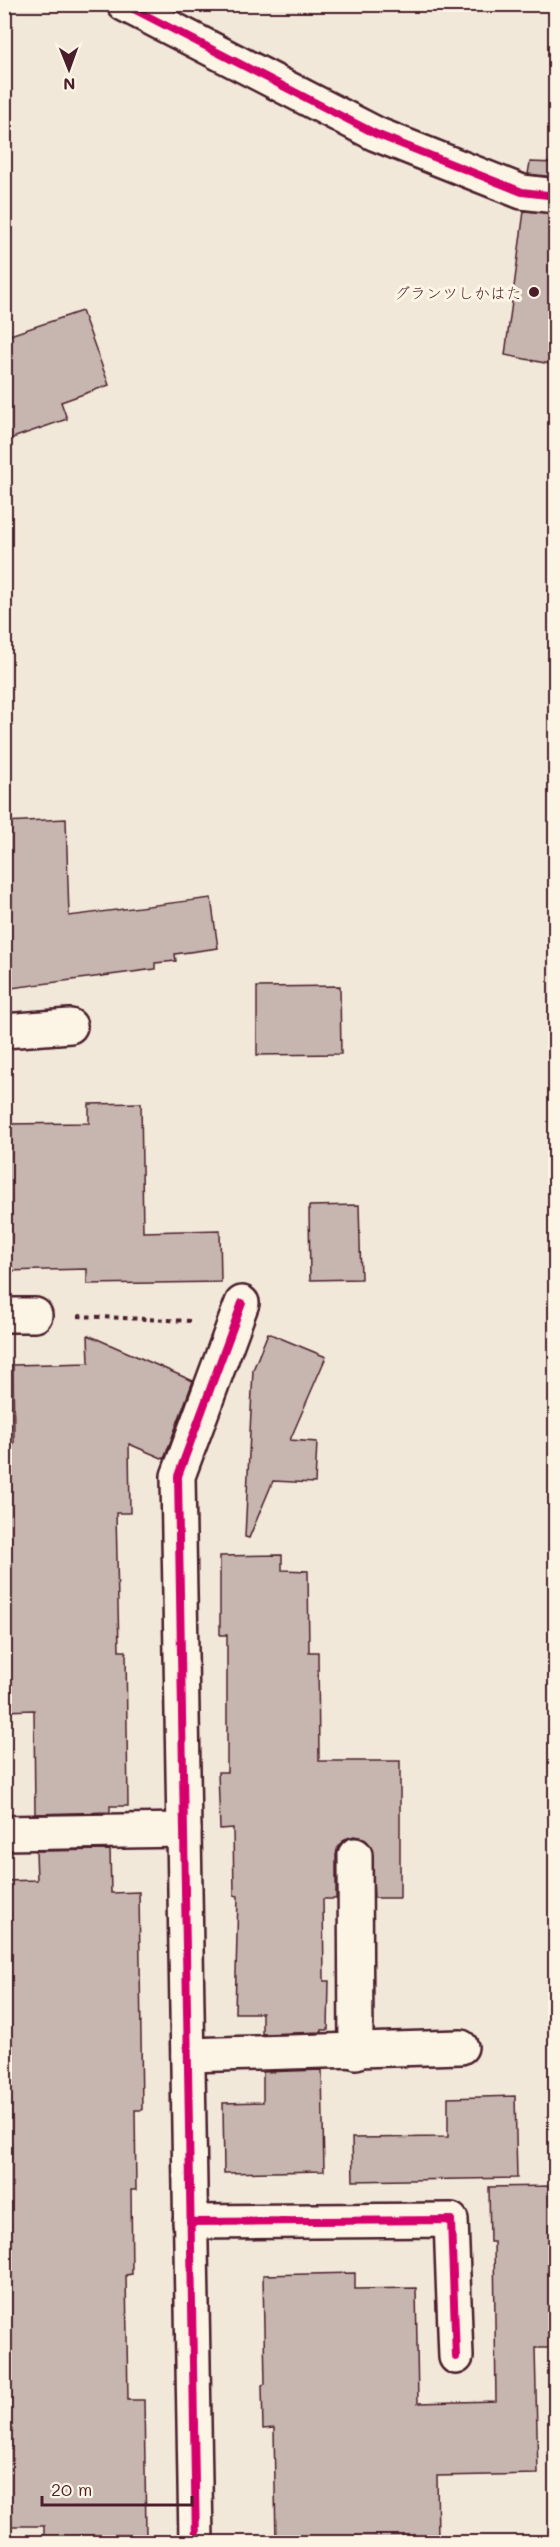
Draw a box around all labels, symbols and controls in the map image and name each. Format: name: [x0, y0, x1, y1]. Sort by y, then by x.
north arrow: [39, 39, 99, 99]
text: N: [63, 74, 76, 95]
place label: グランツしかはた: [394, 282, 522, 303]
marker: グランツしかはた: [527, 285, 541, 299]
scale bar: [42, 2469, 192, 2507]
text: 20 m: [51, 2477, 92, 2501]

